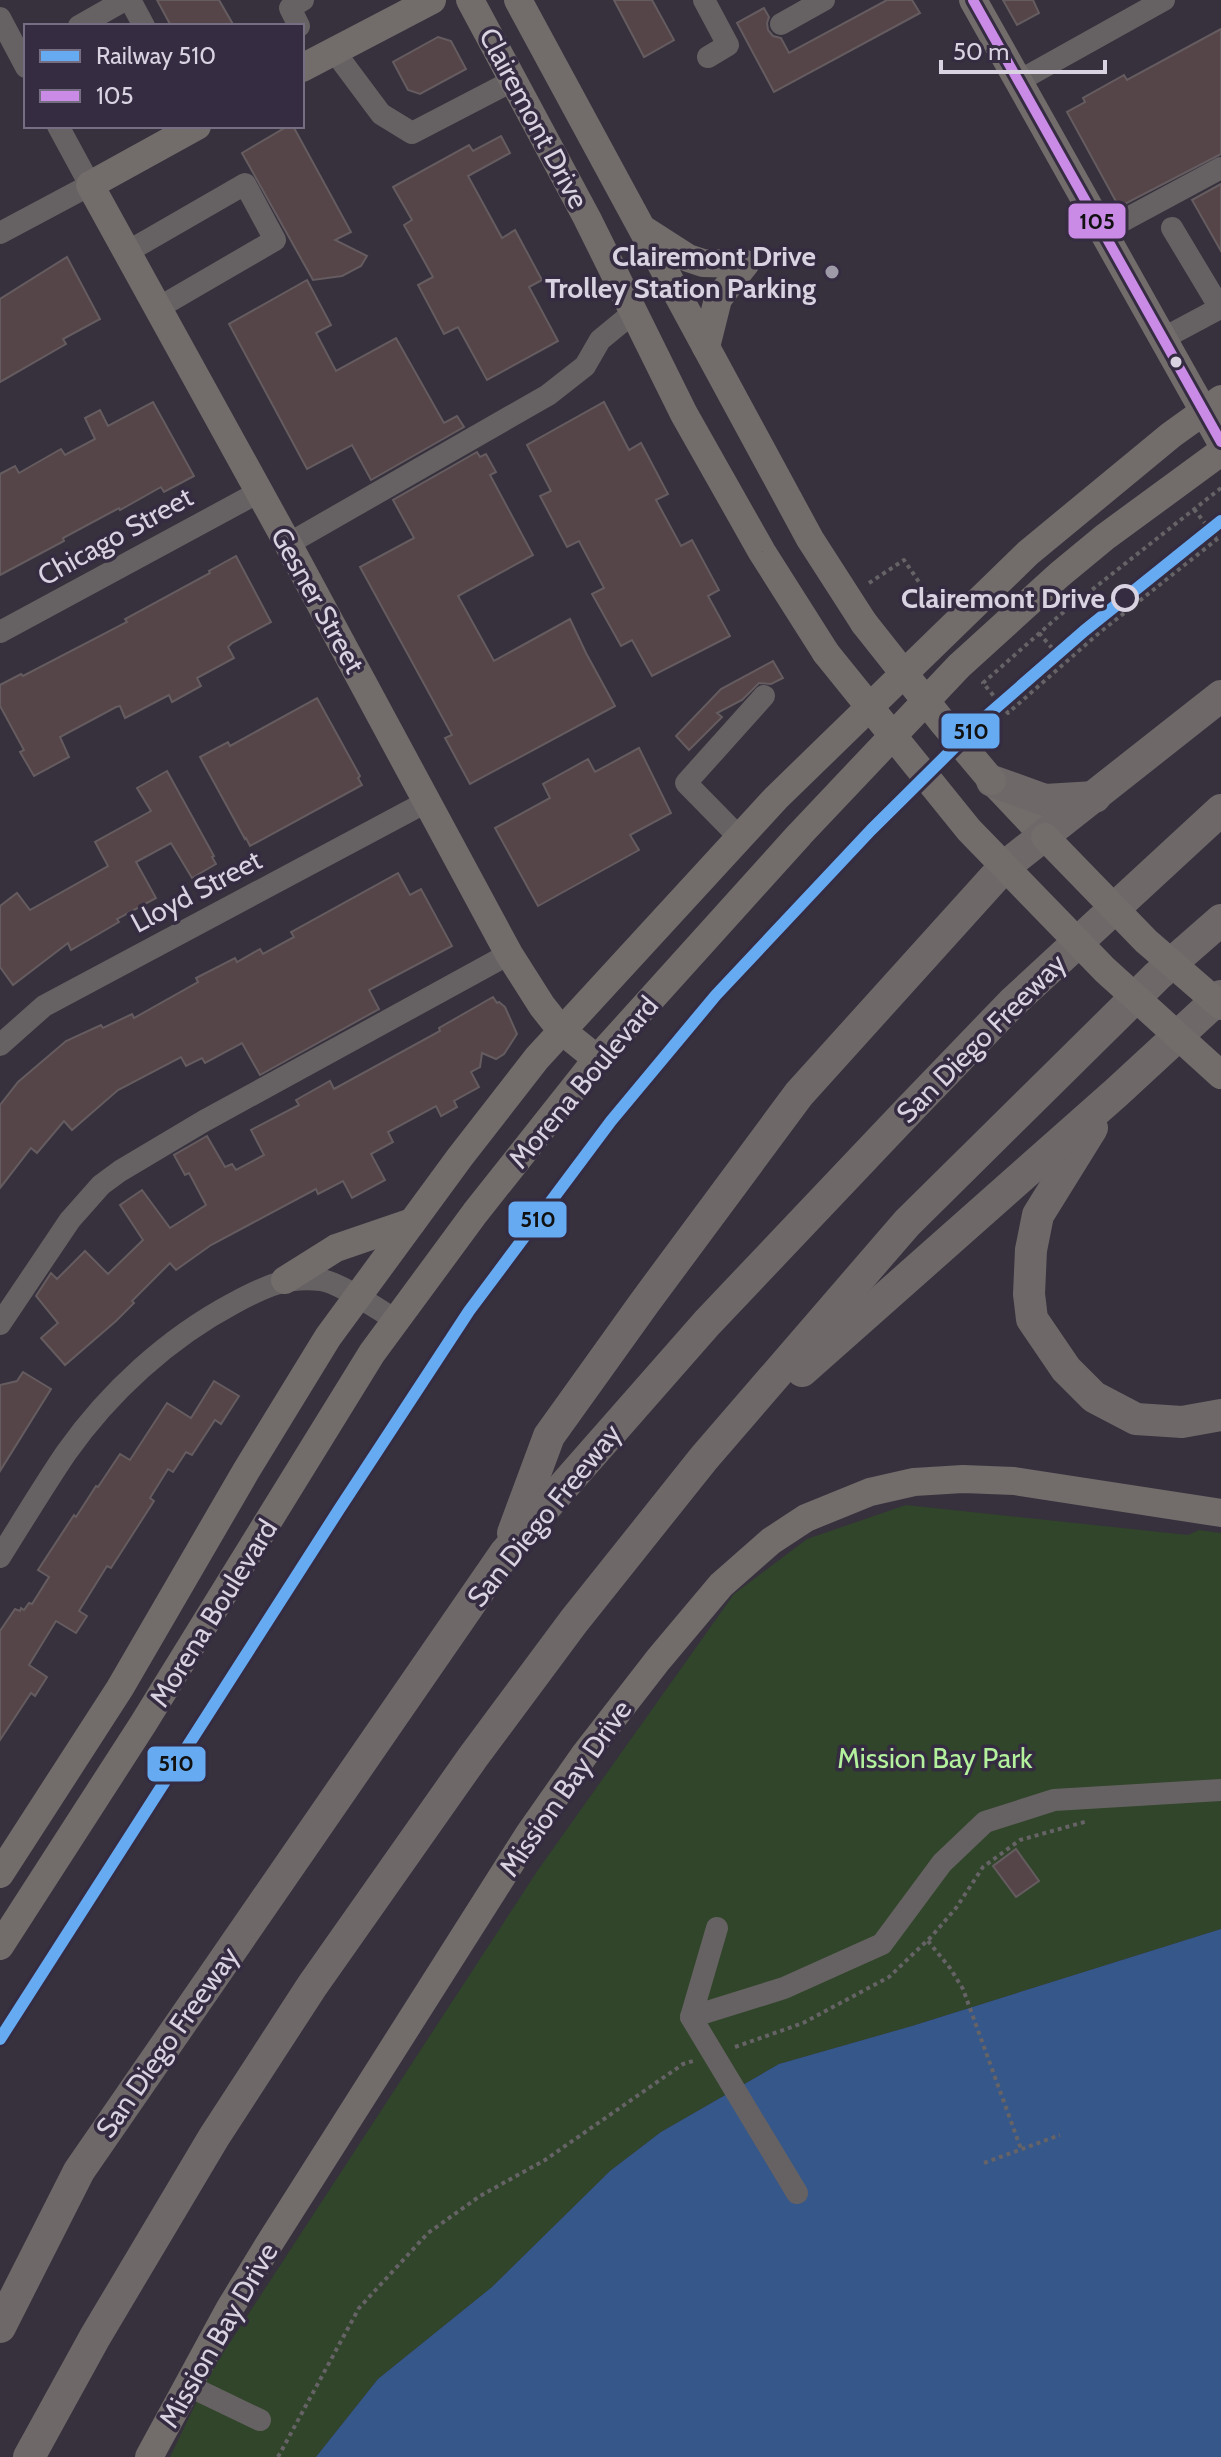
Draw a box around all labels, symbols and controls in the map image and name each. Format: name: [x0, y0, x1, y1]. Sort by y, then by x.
street label: Clairemont Drive: [472, 22, 596, 214]
legend: [24, 24, 304, 128]
scale bar: [941, 24, 1105, 74]
text: 50 m: [953, 37, 1009, 66]
text: Railway 510: [96, 41, 216, 70]
text: 105: [96, 81, 134, 110]
line badge: 105: [1067, 202, 1127, 240]
text: 105: [1079, 208, 1115, 235]
place label: Clairemont Drive Trolley Station Parking: [545, 239, 816, 305]
marker: Clairemont Drive Trolley Station Parking: [823, 263, 841, 281]
unlabelled marker: [1168, 354, 1184, 370]
street label: Chicago Street: [31, 479, 199, 593]
street label: Gesner Street: [264, 521, 372, 679]
place label: Clairemont Drive: [901, 581, 1105, 615]
marker: Clairemont Drive: [1112, 585, 1138, 611]
line badge: 510: [940, 712, 1001, 750]
text: 510: [953, 718, 989, 745]
street label: Lloyd Street: [125, 842, 267, 940]
street label: San Diego Freeway: [889, 946, 1073, 1130]
street label: Morena Boulevard: [501, 989, 665, 1175]
line badge: 510: [507, 1200, 568, 1239]
text: 510: [520, 1206, 556, 1233]
street label: San Diego Freeway: [460, 1417, 628, 1613]
street label: Morena Boulevard: [142, 1513, 284, 1713]
street label: Mission Bay Drive: [492, 1693, 638, 1883]
park label: Mission Bay Park: [837, 1741, 1033, 1775]
line badge: 510: [146, 1745, 207, 1783]
text: 510: [158, 1750, 194, 1777]
street label: San Diego Freeway: [88, 1940, 246, 2144]
street label: Mission Bay Drive: [151, 2237, 285, 2433]

